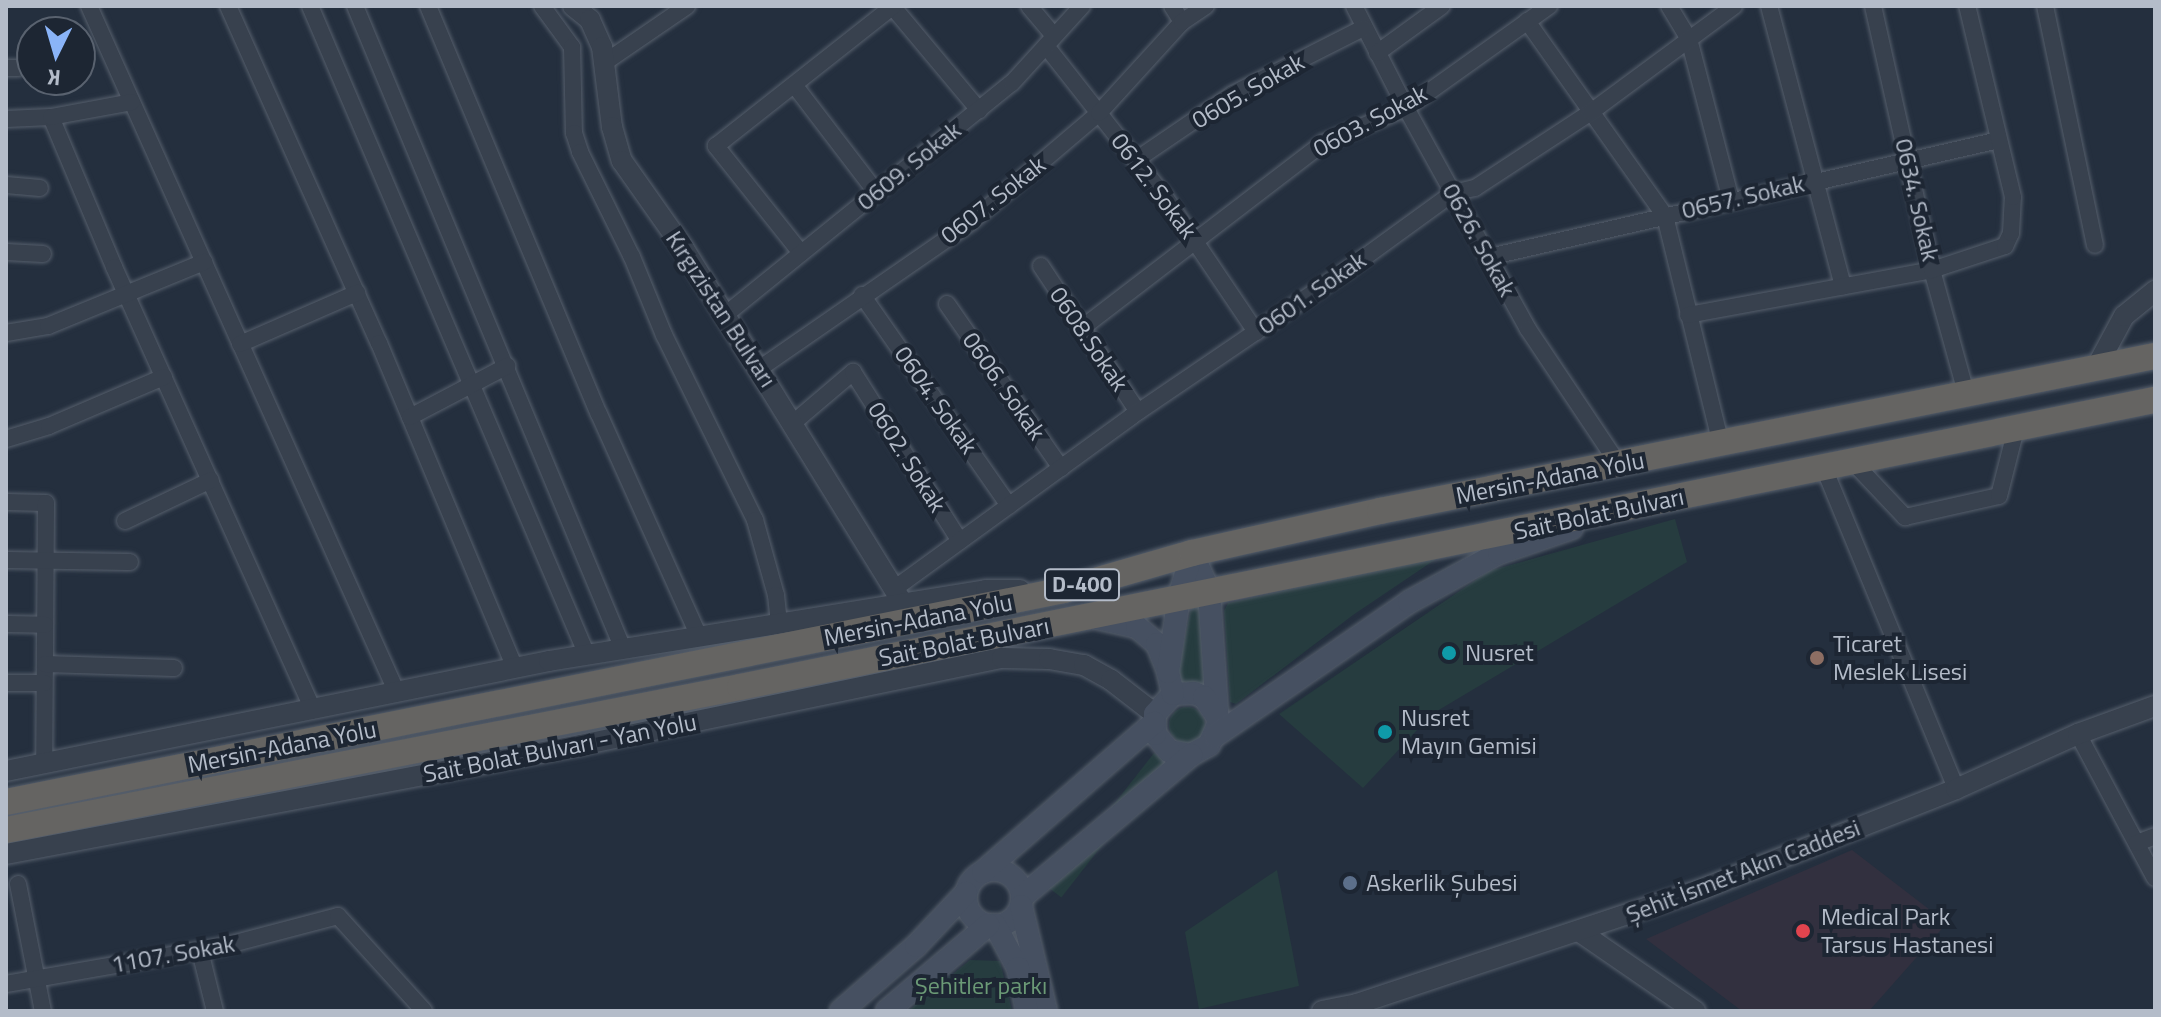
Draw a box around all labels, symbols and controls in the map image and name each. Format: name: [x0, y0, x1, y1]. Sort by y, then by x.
north arrow: [16, 16, 96, 96]
street label: 0605. Sokak: [1187, 47, 1309, 135]
text: K: [46, 60, 62, 95]
street label: 0603. Sokak: [1308, 79, 1432, 163]
street label: 0609. Sokak: [851, 116, 967, 216]
street label: 0612. Sokak: [1105, 127, 1203, 245]
street label: 0634. Sokak: [1889, 136, 1945, 264]
street label: 0607. Sokak: [935, 150, 1051, 250]
street label: 0657. Sokak: [1679, 169, 1807, 225]
street label: 0626. Sokak: [1436, 178, 1522, 302]
street label: Kırgızistan Bulvarı: [660, 225, 782, 393]
street label: 0601. Sokak: [1253, 245, 1371, 341]
street label: 0608.Sokak: [1044, 281, 1134, 397]
street label: 0606. Sokak: [956, 327, 1052, 445]
street label: 0604. Sokak: [888, 341, 984, 459]
street label: 0602. Sokak: [862, 396, 952, 518]
street label: Mersin-Adana Yolu: [1453, 446, 1647, 510]
street label: Sait Bolat Bulvarı: [1512, 482, 1686, 546]
road number: D-400: [1044, 567, 1120, 603]
street label: Mersin-Adana Yolu: [821, 588, 1015, 652]
street label: Sait Bolat Bulvarı: [876, 611, 1052, 673]
place label: Ticaret Meslek Lisesi: [1833, 630, 1967, 686]
place label: Nusret: [1465, 639, 1534, 667]
marker: Nusret: [1440, 644, 1458, 662]
marker: Ticaret Meslek Lisesi: [1808, 649, 1826, 667]
place label: Nusret Mayın Gemisi: [1401, 704, 1537, 760]
street label: Sait Bolat Bulvarı - Yan Yolu: [421, 707, 699, 789]
street label: Mersin-Adana Yolu: [185, 715, 379, 779]
marker: Nusret Mayın Gemisi: [1376, 723, 1394, 741]
street label: Şehit İsmet Akın Caddesi: [1622, 813, 1864, 929]
place label: Askerlik Şubesi: [1366, 869, 1518, 897]
marker: Askerlik Şubesi: [1341, 874, 1359, 892]
place label: Medical Park Tarsus Hastanesi: [1821, 903, 1993, 959]
marker: Medical Park Tarsus Hastanesi: [1792, 920, 1814, 942]
street label: 1107. Sokak: [109, 929, 237, 979]
park label: Şehitler parkı: [915, 972, 1047, 1000]

